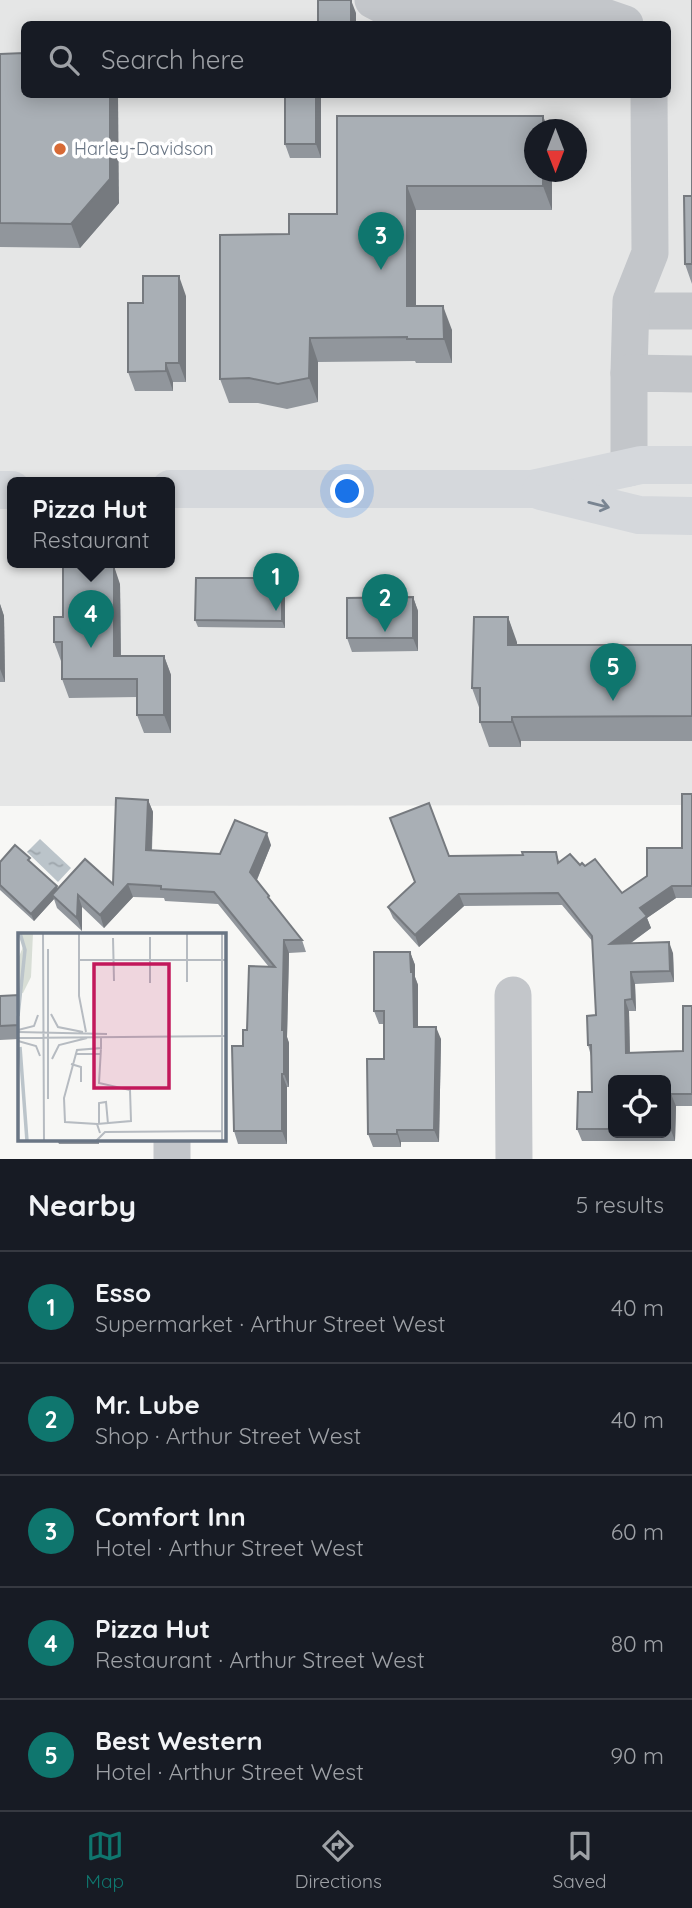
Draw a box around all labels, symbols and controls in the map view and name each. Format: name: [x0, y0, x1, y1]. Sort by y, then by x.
search box: [21, 21, 671, 98]
icon: search: [45, 41, 83, 79]
text: Search here: [101, 43, 245, 76]
north arrow: [524, 119, 587, 182]
place label: Harley-Davidson: [74, 137, 214, 160]
marker: Harley-Davidson: [52, 141, 68, 157]
pin: 3: [358, 212, 404, 270]
your location: [330, 474, 364, 508]
popup: [7, 477, 175, 568]
text: Pizza Hut: [32, 492, 148, 525]
one-way arrow: [587, 499, 610, 512]
text: Restaurant: [32, 525, 150, 554]
pin: 1: [253, 553, 299, 611]
pin: 2: [362, 574, 408, 632]
pin: 4: [68, 590, 114, 648]
pin: 5: [590, 643, 636, 701]
inset map: [18, 933, 226, 1142]
map controls: [608, 1075, 671, 1138]
button: locate: [608, 1075, 671, 1138]
text: Nearby: [28, 1186, 136, 1224]
text: 5 results: [576, 1190, 664, 1219]
text: Esso: [95, 1276, 151, 1309]
text: 1: [47, 1293, 55, 1322]
text: 40 m: [611, 1293, 664, 1322]
text: Supermarket · Arthur Street West: [95, 1309, 446, 1338]
text: Mr. Lube: [95, 1388, 200, 1421]
text: 2: [44, 1405, 58, 1434]
text: 40 m: [611, 1405, 664, 1434]
text: Shop · Arthur Street West: [95, 1421, 361, 1450]
text: Comfort Inn: [95, 1500, 246, 1533]
text: 3: [45, 1517, 57, 1546]
text: 60 m: [611, 1517, 664, 1546]
text: Hotel · Arthur Street West: [95, 1533, 364, 1562]
text: Pizza Hut: [95, 1612, 210, 1645]
text: 4: [44, 1629, 58, 1658]
text: 80 m: [611, 1629, 664, 1658]
text: Restaurant · Arthur Street West: [95, 1645, 425, 1674]
text: Best Western: [95, 1724, 262, 1757]
text: 5: [44, 1741, 58, 1770]
text: 90 m: [610, 1741, 664, 1770]
text: Hotel · Arthur Street West: [95, 1757, 364, 1786]
tab: Map: [85, 1827, 124, 1893]
tab: Directions: [295, 1827, 382, 1893]
tab: Saved: [552, 1827, 607, 1893]

